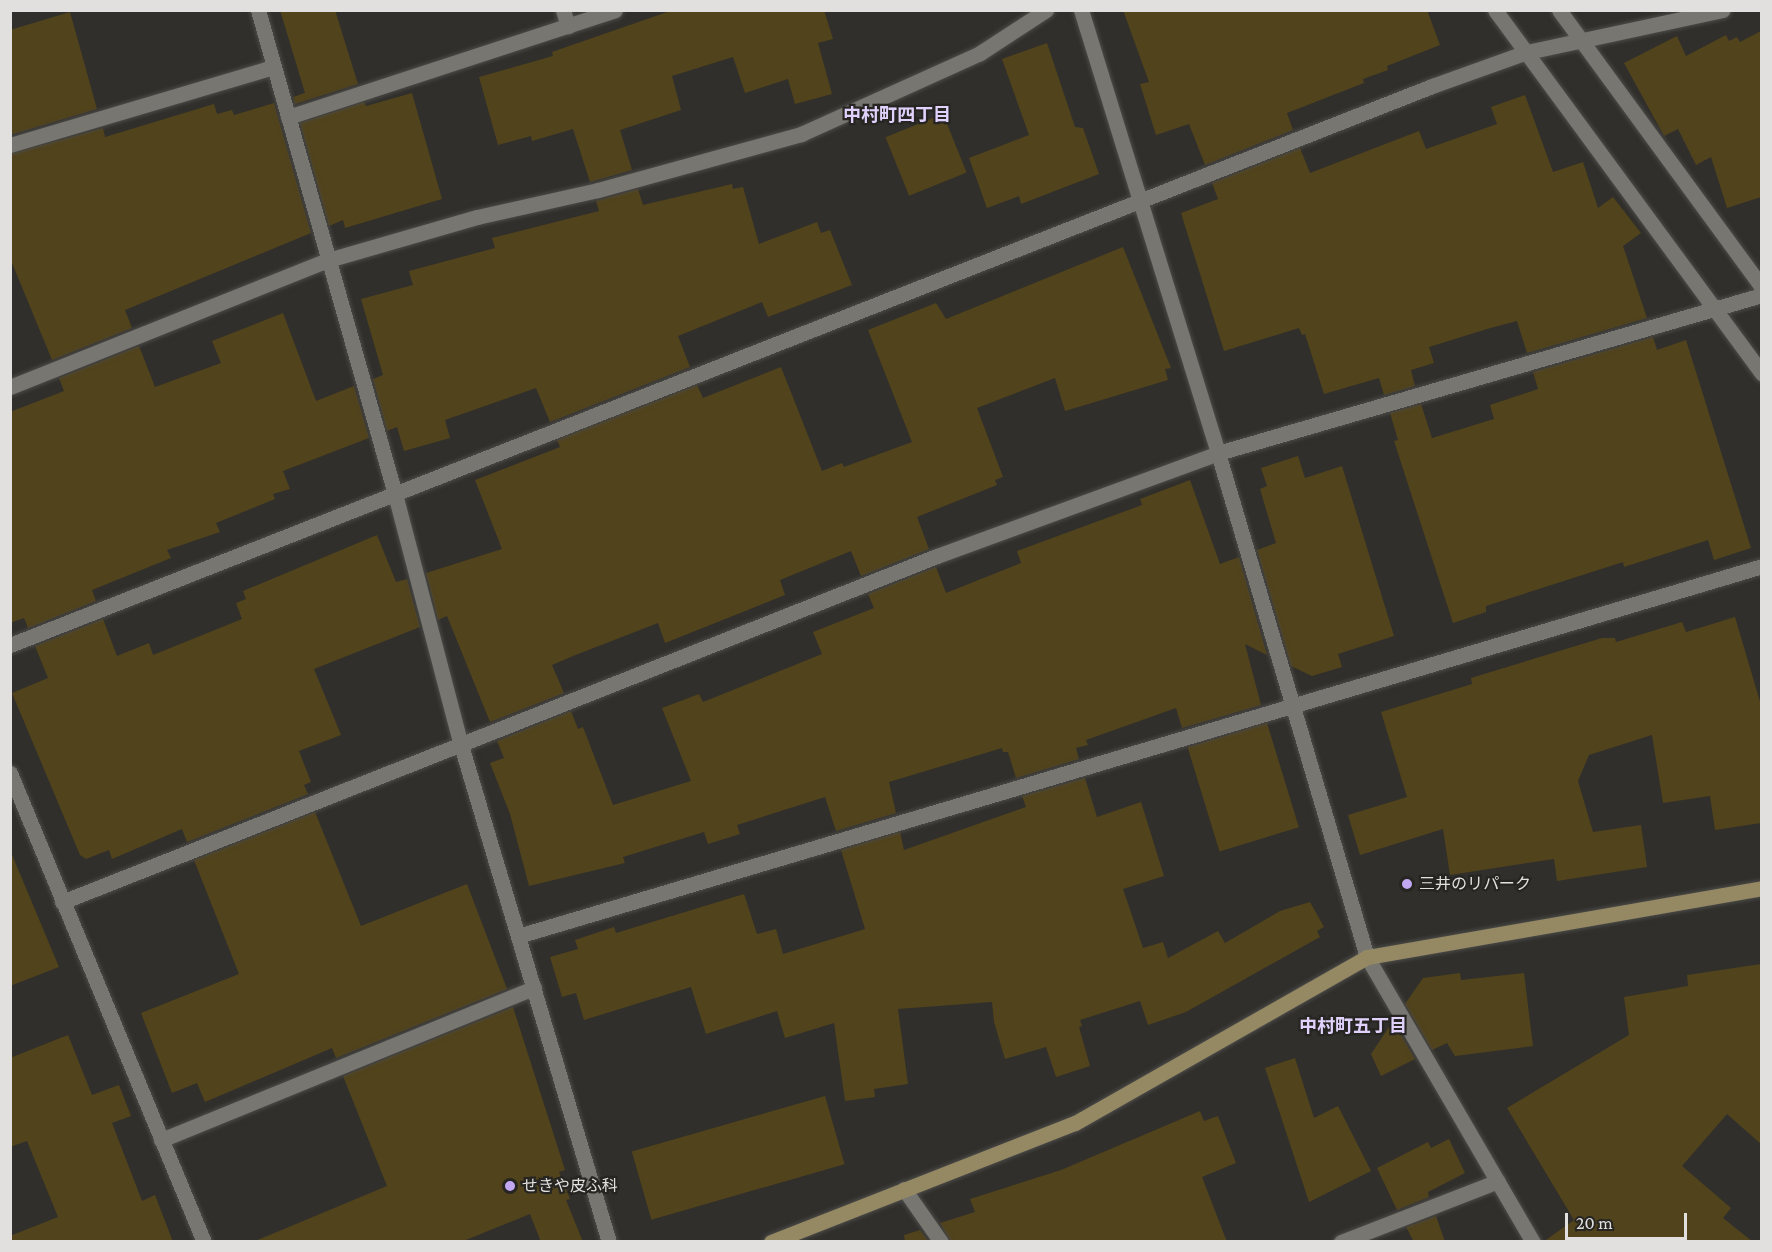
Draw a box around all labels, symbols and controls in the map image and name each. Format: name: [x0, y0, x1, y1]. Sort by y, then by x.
district label: 中村町四丁目: [843, 104, 951, 126]
place label: 三井のリパーク: [1419, 874, 1531, 894]
marker: 三井のリパーク: [1400, 877, 1414, 891]
district label: 中村町五丁目: [1299, 1015, 1407, 1037]
place label: せきや皮ふ科: [522, 1176, 618, 1196]
marker: せきや皮ふ科: [503, 1179, 517, 1193]
scale bar: [1568, 1201, 1690, 1239]
text: 20 m: [1576, 1213, 1613, 1233]

